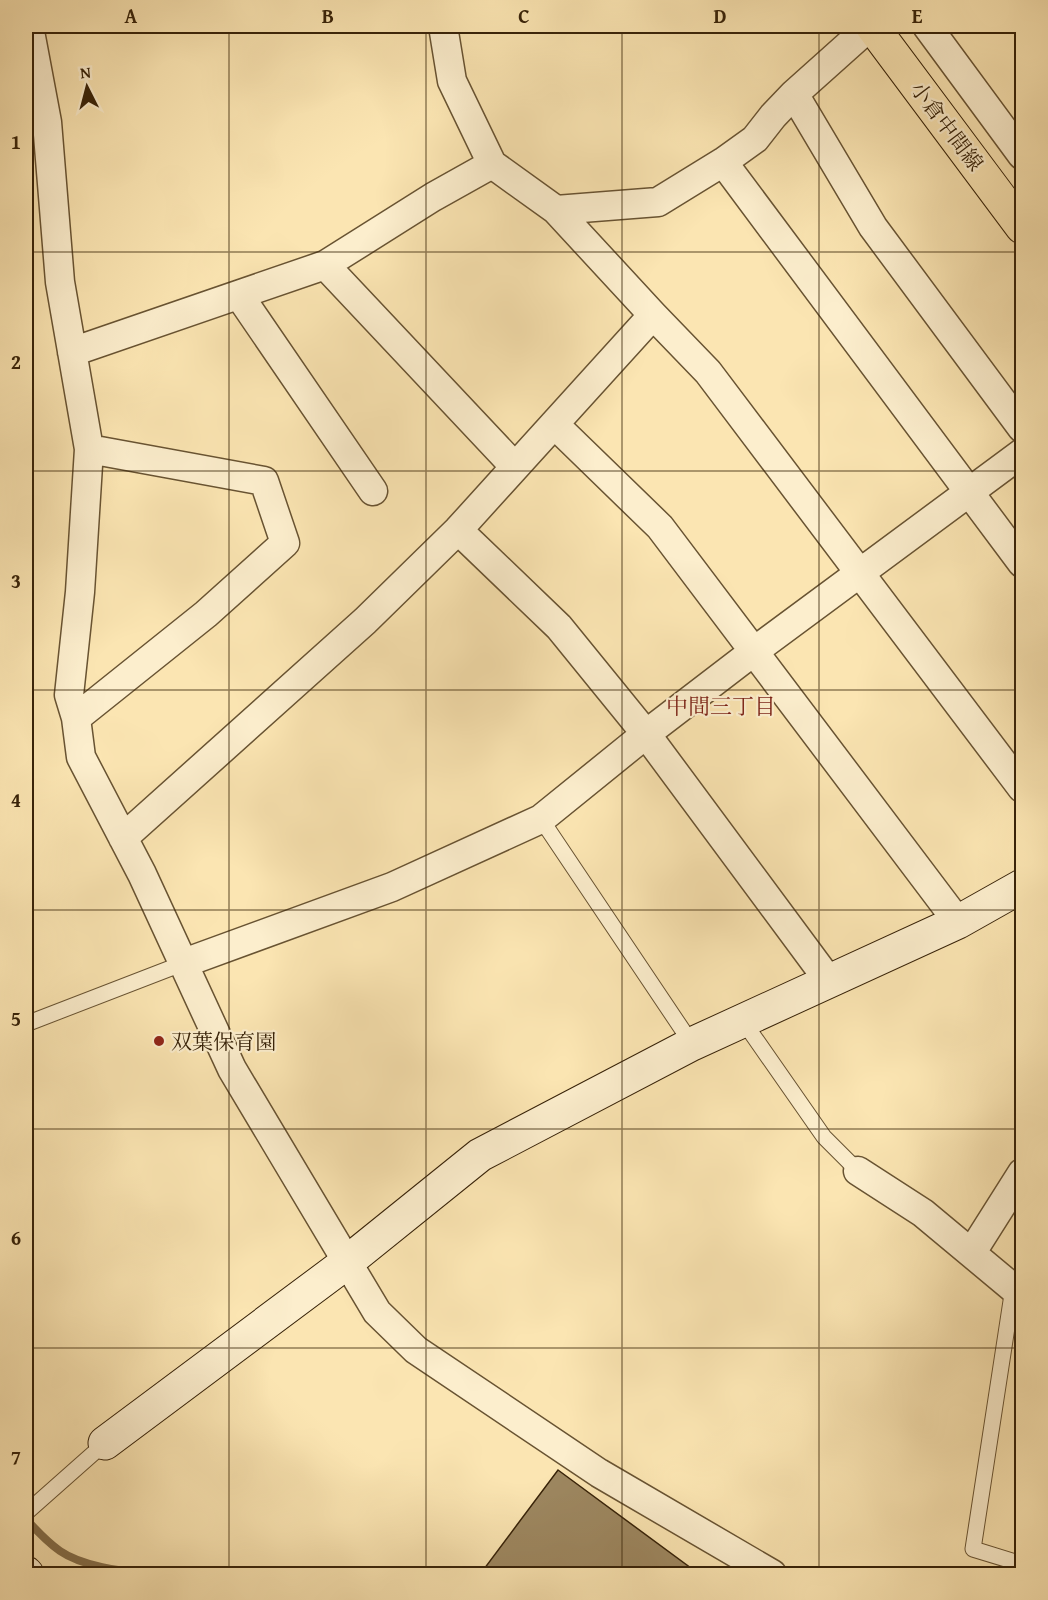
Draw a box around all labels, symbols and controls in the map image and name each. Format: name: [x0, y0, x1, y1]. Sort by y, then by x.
text: A: [125, 1, 138, 30]
text: B: [322, 1, 334, 30]
text: C: [518, 1, 530, 30]
text: D: [713, 1, 727, 30]
text: E: [912, 1, 923, 30]
north arrow: [57, 57, 117, 117]
text: N: [79, 60, 92, 85]
street label: 小倉中間線: [903, 75, 991, 177]
text: 1: [11, 127, 21, 156]
text: 2: [11, 347, 21, 376]
text: 3: [11, 566, 21, 595]
district label: 中間三丁目: [666, 690, 776, 722]
text: 4: [11, 785, 21, 814]
text: 5: [11, 1004, 21, 1033]
place label: 双葉保育園: [171, 1026, 276, 1057]
marker: 双葉保育園: [152, 1034, 166, 1048]
text: 6: [11, 1223, 21, 1252]
text: 7: [11, 1442, 21, 1471]

